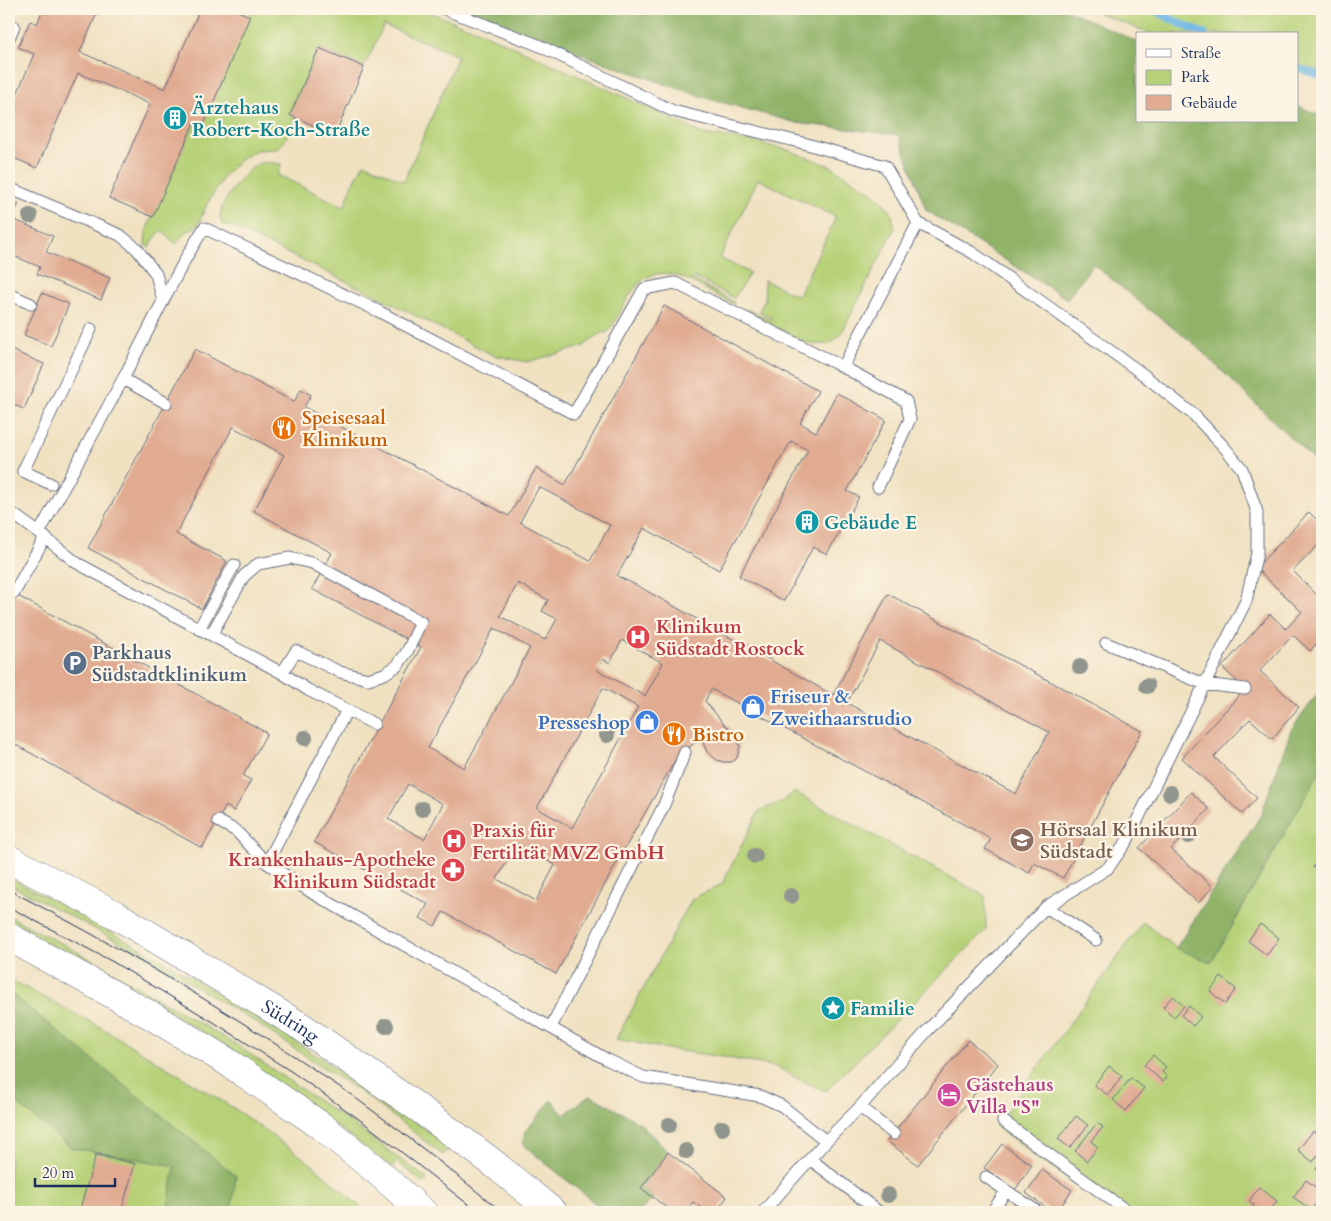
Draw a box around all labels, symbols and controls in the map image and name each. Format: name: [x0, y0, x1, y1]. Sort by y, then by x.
legend: [1136, 32, 1298, 122]
text: Straße: [1181, 43, 1221, 63]
text: Park: [1181, 67, 1210, 87]
text: Gebäude: [1181, 93, 1238, 113]
place label: Ärztehaus Robert-Koch-Straße: [192, 95, 370, 143]
building icon: Ärztehaus Robert-Koch-Straße: [162, 105, 188, 131]
place label: Speisesaal Klinikum: [302, 405, 388, 453]
restaurant icon: Speisesaal Klinikum: [271, 415, 297, 441]
building icon: Gebäude E: [794, 509, 820, 535]
place label: Gebäude E: [824, 510, 917, 536]
place label: Klinikum Südstadt Rostock: [656, 614, 805, 662]
hospital icon: Klinikum Südstadt Rostock: [625, 624, 651, 650]
place label: Parkhaus Südstadtklinikum: [92, 640, 247, 688]
parking icon: Parkhaus Südstadtklinikum: [62, 650, 88, 676]
place label: Friseur & Zweithaarstudio: [770, 684, 912, 732]
shop icon: Friseur & Zweithaarstudio: [740, 694, 766, 720]
shop icon: Presseshop: [634, 709, 660, 735]
place label: Presseshop: [538, 710, 630, 736]
restaurant icon: Bistro: [661, 721, 687, 747]
place label: Bistro: [692, 722, 744, 748]
place label: Hörsaal Klinikum Südstadt: [1040, 817, 1198, 865]
place label: Praxis für Fertilität MVZ GmbH: [472, 818, 665, 866]
school or university icon: Hörsaal Klinikum Südstadt: [1009, 827, 1035, 853]
hospital icon: Praxis für Fertilität MVZ GmbH: [441, 828, 467, 854]
place label: Krankenhaus-Apotheke Klinikum Südstadt: [228, 847, 436, 895]
pharmacy icon: Krankenhaus-Apotheke Klinikum Südstadt: [440, 857, 466, 883]
street label: Südring: [256, 994, 325, 1050]
place icon: Familie: [820, 995, 846, 1021]
place label: Familie: [850, 996, 915, 1022]
place label: Gästehaus Villa "S": [966, 1072, 1053, 1120]
hotel icon: Gästehaus Villa "S": [936, 1082, 962, 1108]
scale bar: [35, 1156, 115, 1188]
text: 20 m: [42, 1163, 74, 1183]

